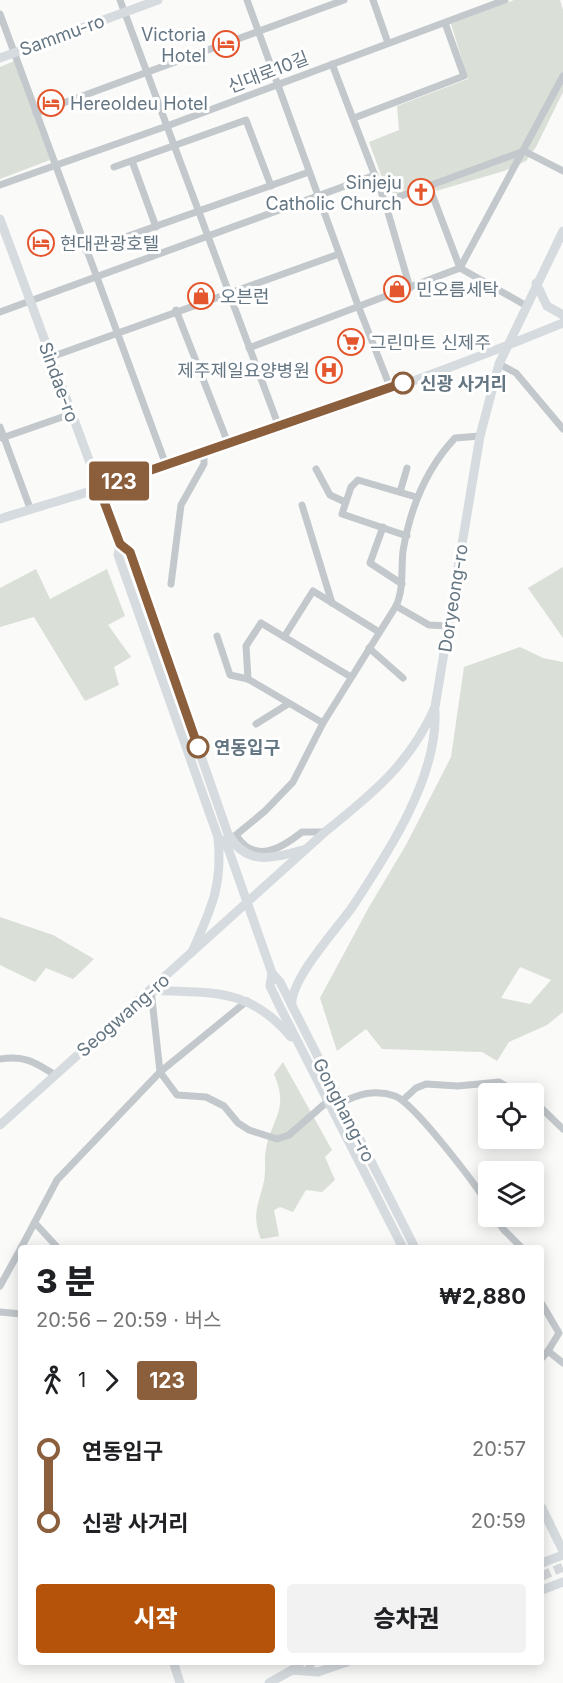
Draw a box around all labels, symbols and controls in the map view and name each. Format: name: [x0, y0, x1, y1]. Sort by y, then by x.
street label: Sammu-ro: [17, 10, 107, 60]
place label: Victoria Hotel: [141, 24, 206, 66]
hotel icon: Victoria Hotel: [211, 29, 241, 59]
street label: 신대로10길: [225, 47, 311, 97]
hotel icon: Hereoldeu Hotel: [36, 88, 66, 118]
place label: Hereoldeu Hotel: [70, 93, 208, 114]
place label: Sinjeju Catholic Church: [266, 172, 402, 214]
church icon: Sinjeju Catholic Church: [406, 177, 436, 207]
hotel icon: 현대관광호텔: [26, 228, 56, 258]
place label: 현대관광호텔: [60, 233, 159, 254]
shop icon: 민오름세탁: [382, 274, 412, 304]
place label: 민오름세탁: [416, 279, 499, 300]
shop icon: 오븐런: [186, 281, 216, 311]
place label: 오븐런: [220, 286, 270, 307]
supermarket icon: 그린마트 신제주: [336, 327, 366, 357]
place label: 그린마트 신제주: [370, 332, 491, 353]
street label: Sindae-ro: [35, 339, 83, 425]
hospital icon: 제주제일요양병원: [314, 355, 344, 385]
place label: 제주제일요양병원: [178, 360, 310, 381]
marker: 신광 사거리: [392, 372, 414, 394]
place label: 신광 사거리: [420, 373, 507, 394]
line badge: 123: [84, 462, 154, 500]
text: 123: [101, 469, 137, 494]
street label: Doryeong-ro: [434, 542, 472, 654]
marker: 연동입구: [187, 736, 209, 758]
place label: 연동입구: [214, 737, 280, 758]
street label: Seogwang-ro: [72, 969, 174, 1061]
street label: Gonghang-ro: [309, 1055, 379, 1165]
map controls: [478, 1083, 544, 1227]
button: locate: [478, 1083, 544, 1149]
button: layers: [478, 1161, 544, 1227]
text: 3 분: [36, 1261, 95, 1301]
text: ₩2,880: [439, 1283, 526, 1309]
text: 20:56 – 20:59 · 버스: [36, 1308, 221, 1332]
icon: walk: [36, 1364, 69, 1397]
icon: forward: [95, 1364, 128, 1397]
text: 1: [78, 1368, 86, 1392]
text: 123: [149, 1368, 185, 1393]
text: 20:57: [472, 1437, 526, 1461]
text: 연동입구: [82, 1438, 163, 1464]
text: 20:59: [471, 1509, 526, 1533]
text: 신광 사거리: [82, 1510, 188, 1536]
button: 시작: [36, 1584, 275, 1653]
button: 승차권: [287, 1584, 526, 1653]

